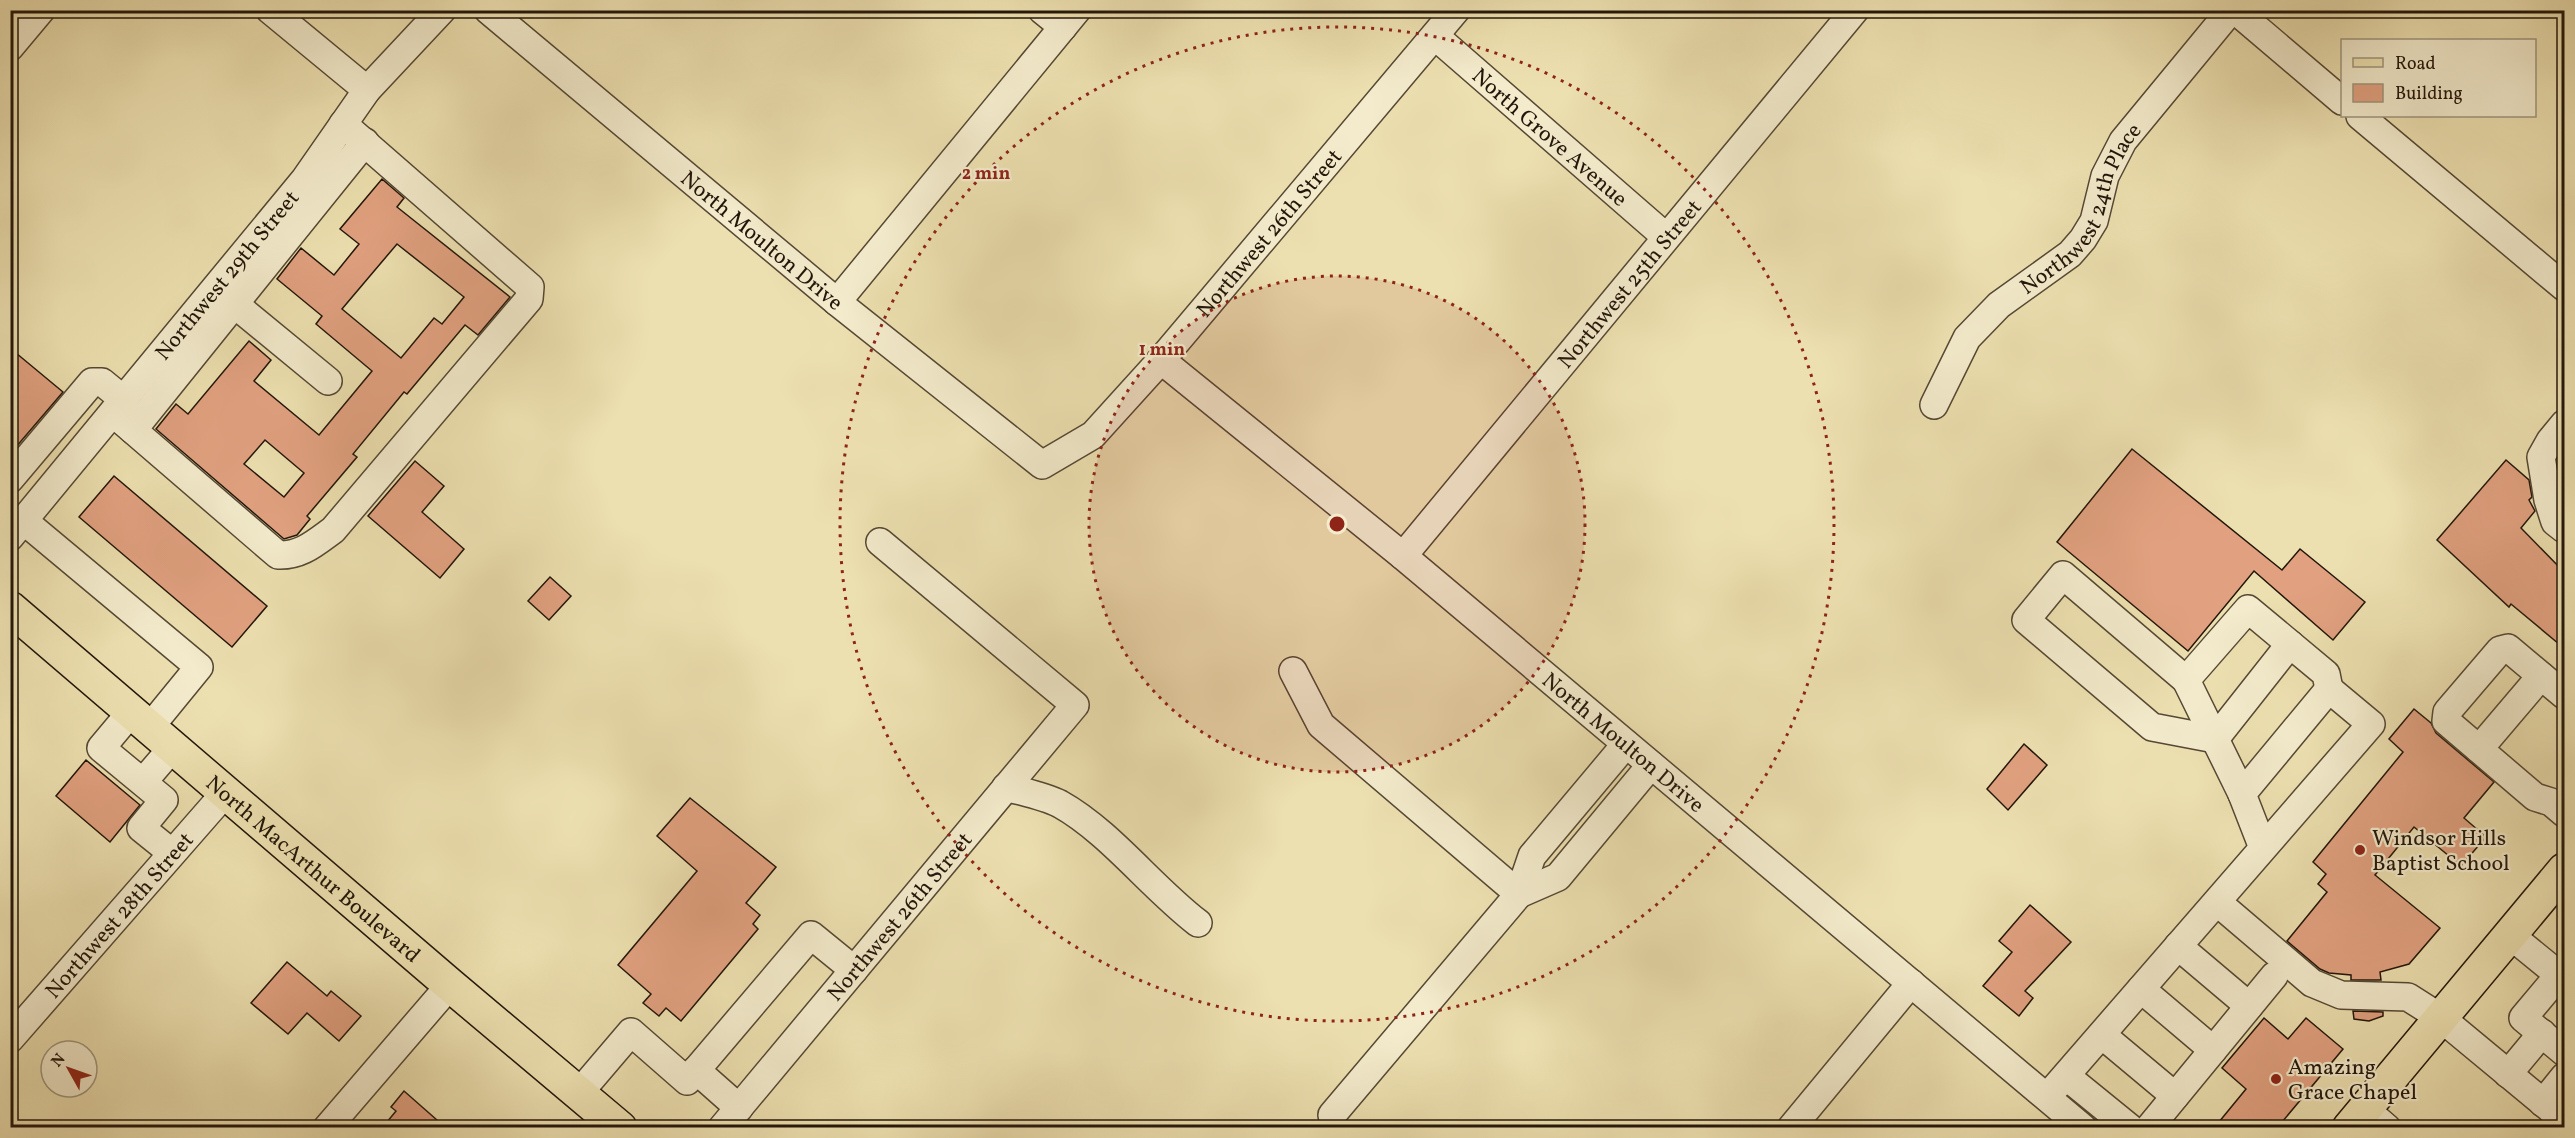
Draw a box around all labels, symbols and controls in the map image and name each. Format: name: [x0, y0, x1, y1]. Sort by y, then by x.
legend: [2341, 39, 2536, 117]
text: Road: [2395, 52, 2436, 77]
street label: North Grove Avenue: [1464, 62, 1633, 215]
text: Building: [2395, 82, 2463, 107]
street label: Northwest 24th Place: [2014, 117, 2150, 303]
street label: Northwest 26th Street: [1190, 143, 1351, 325]
text: 2 min: [962, 162, 1010, 187]
street label: North Moulton Drive: [673, 164, 849, 319]
street label: Northwest 29th Street: [149, 184, 308, 368]
street label: Northwest 25th Street: [1551, 193, 1710, 376]
text: 1 min: [1139, 338, 1185, 363]
centre of rings: [1327, 514, 1347, 534]
street label: North Moulton Drive: [1534, 666, 1710, 821]
street label: North MacArthur Boulevard: [198, 769, 426, 971]
place label: Windsor Hills Baptist School: [2372, 824, 2509, 880]
street label: Northwest 28th Street: [39, 826, 202, 1006]
street label: Northwest 26th Street: [821, 826, 981, 1009]
marker: Windsor Hills Baptist School: [2353, 843, 2367, 857]
north arrow: [39, 1039, 99, 1099]
text: N: [47, 1049, 71, 1072]
place label: Amazing Grace Chapel: [2288, 1053, 2417, 1109]
marker: Amazing Grace Chapel: [2269, 1072, 2283, 1086]

